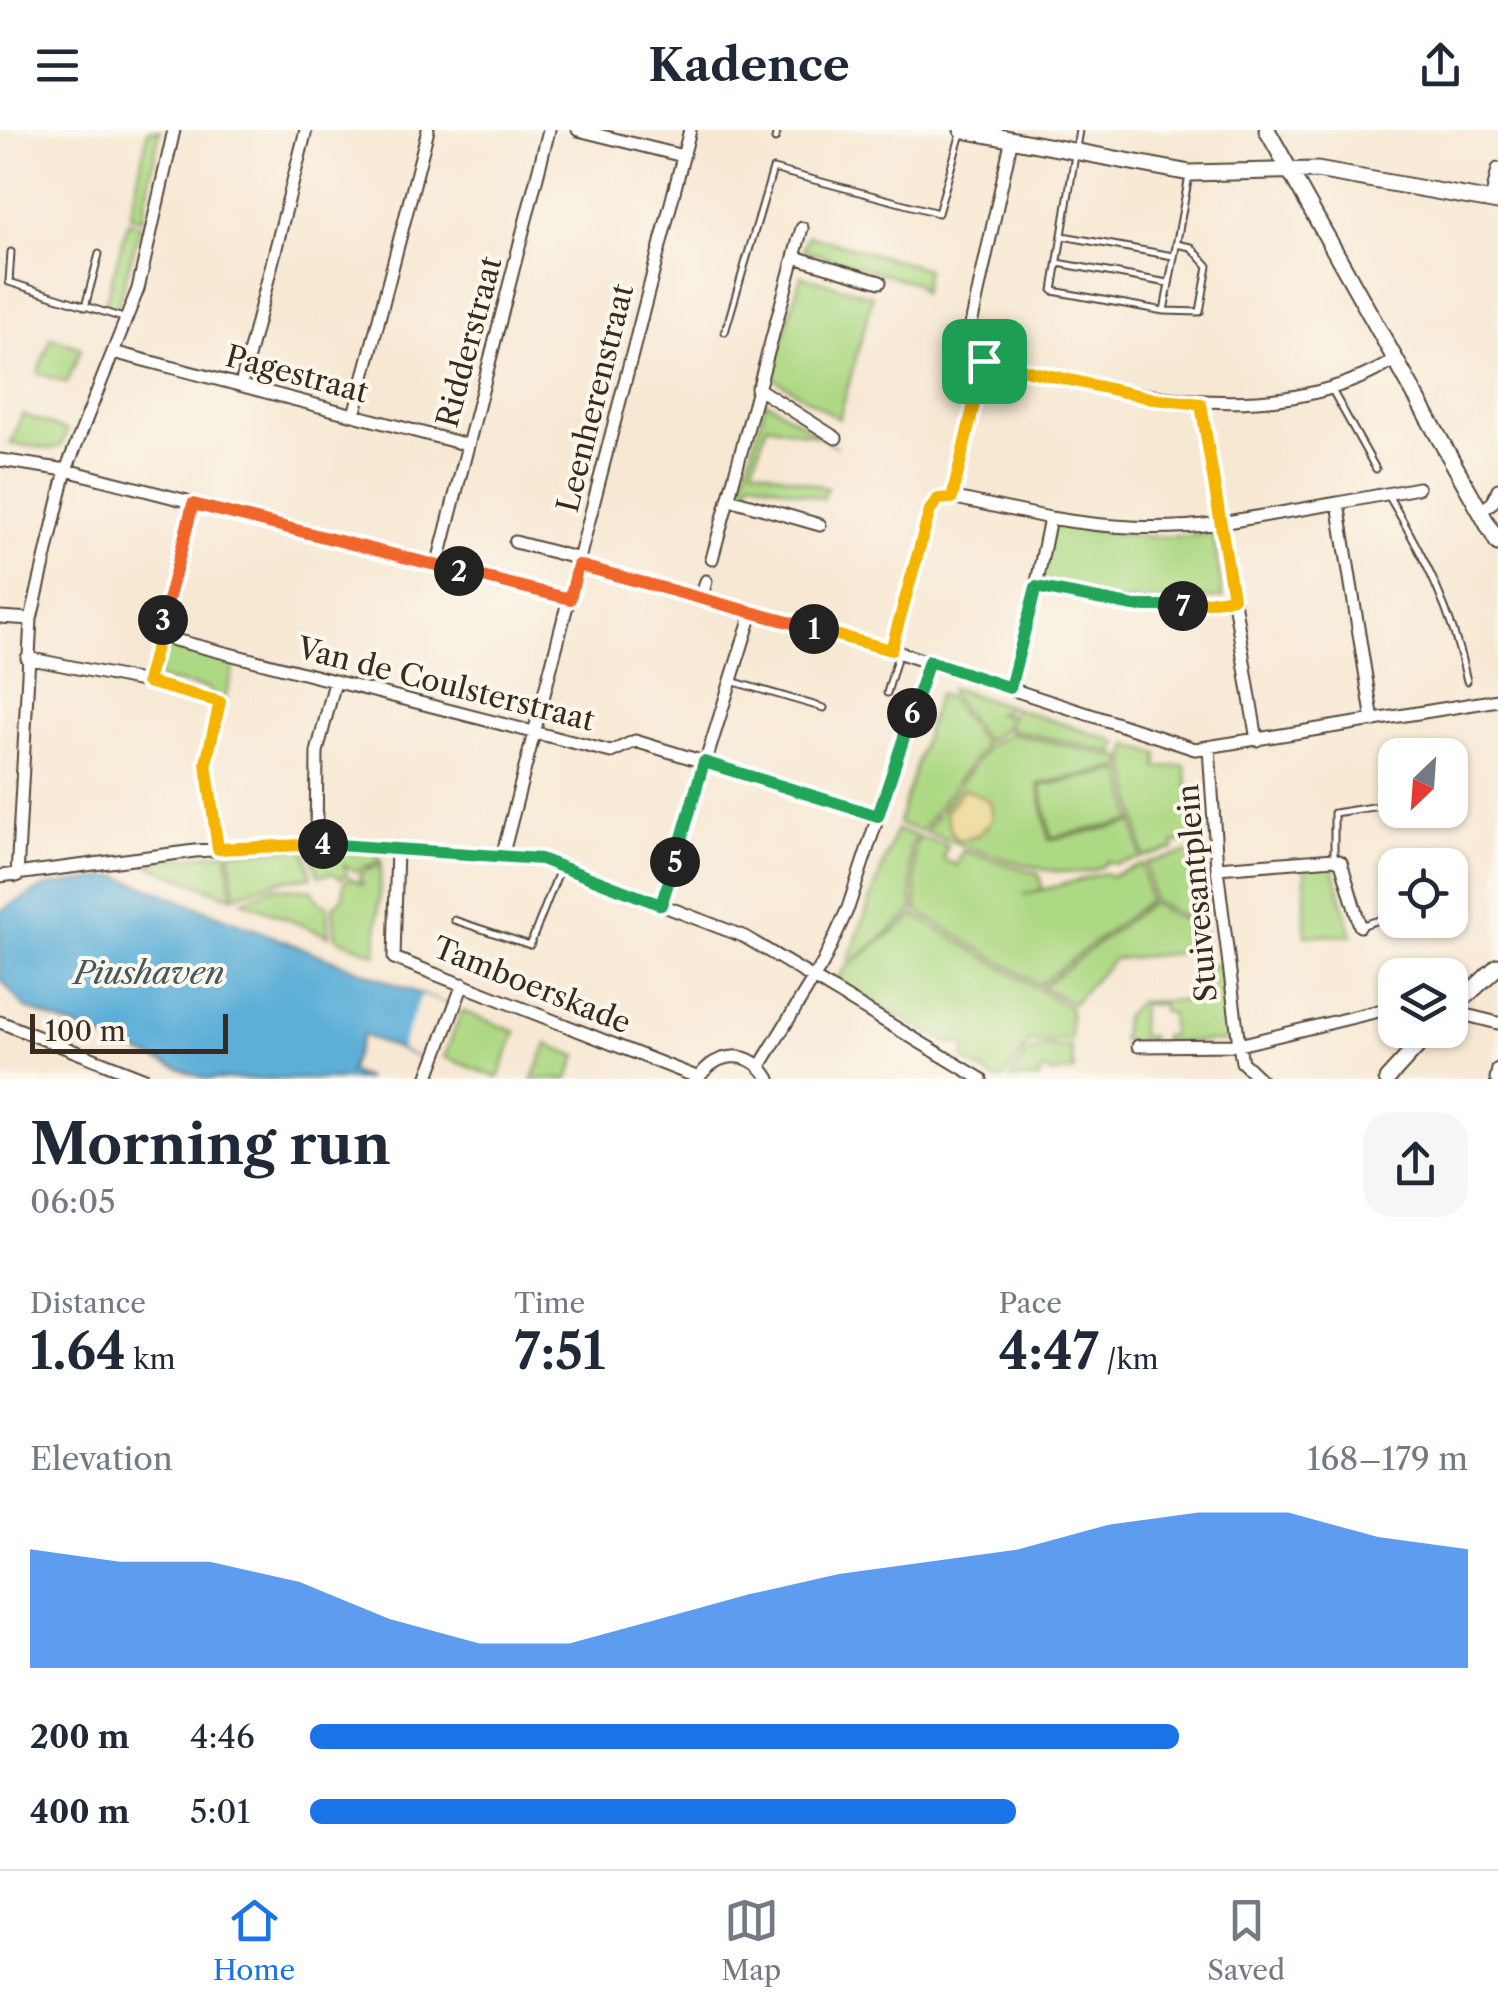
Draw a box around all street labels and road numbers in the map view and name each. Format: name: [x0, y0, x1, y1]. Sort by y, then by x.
street label: Ridderstraat: [428, 252, 510, 431]
street label: Leenherenstraat: [549, 280, 641, 516]
street label: Pagestraat: [222, 337, 373, 411]
street label: Van de Coulsterstraat: [293, 629, 599, 739]
street label: Stuivesantplein: [1169, 782, 1225, 1003]
street label: Tamboerskade: [428, 929, 636, 1041]

